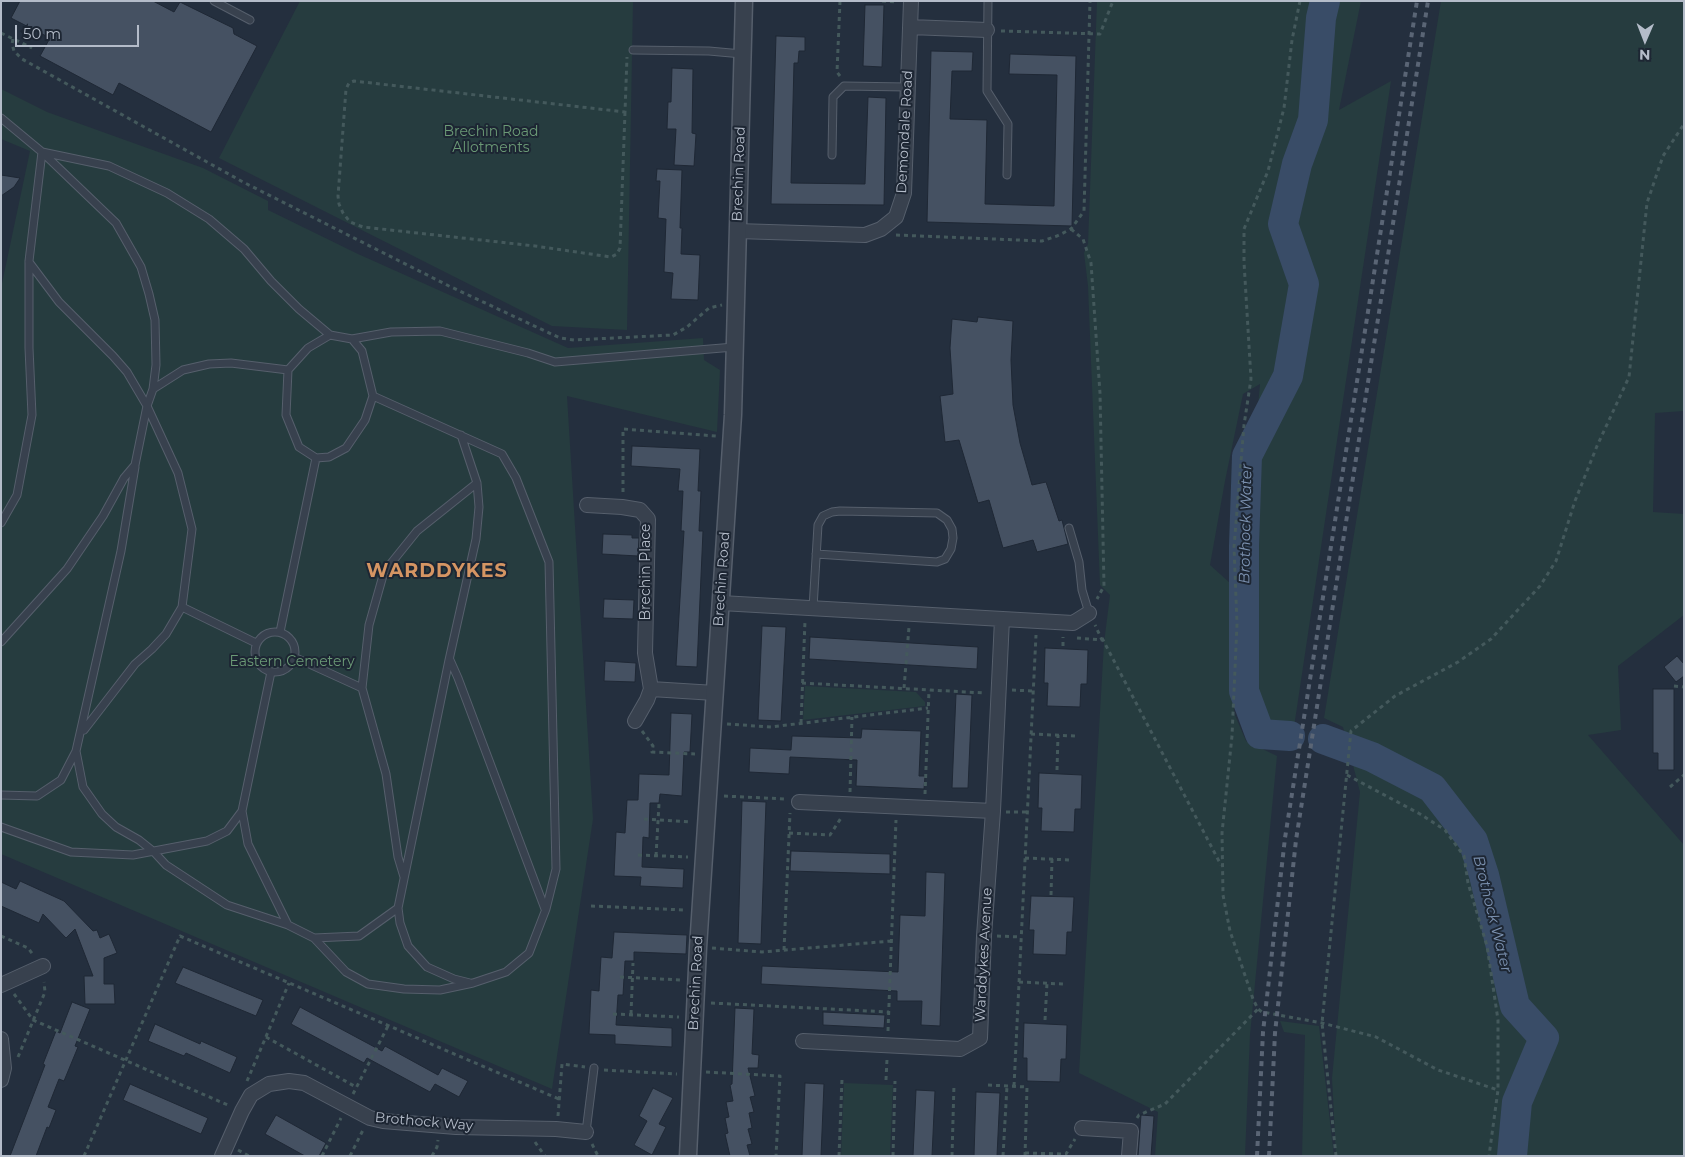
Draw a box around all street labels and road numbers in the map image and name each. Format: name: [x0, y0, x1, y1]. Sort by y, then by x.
street label: Demondale Road: [893, 70, 917, 194]
street label: Brechin Road: [729, 126, 749, 222]
street label: Brechin Place: [638, 524, 654, 620]
street label: Brechin Road: [710, 531, 734, 627]
street label: Warddykes Avenue: [972, 887, 996, 1023]
street label: Brechin Road: [685, 935, 707, 1031]
street label: Brothock Way: [374, 1109, 474, 1135]

